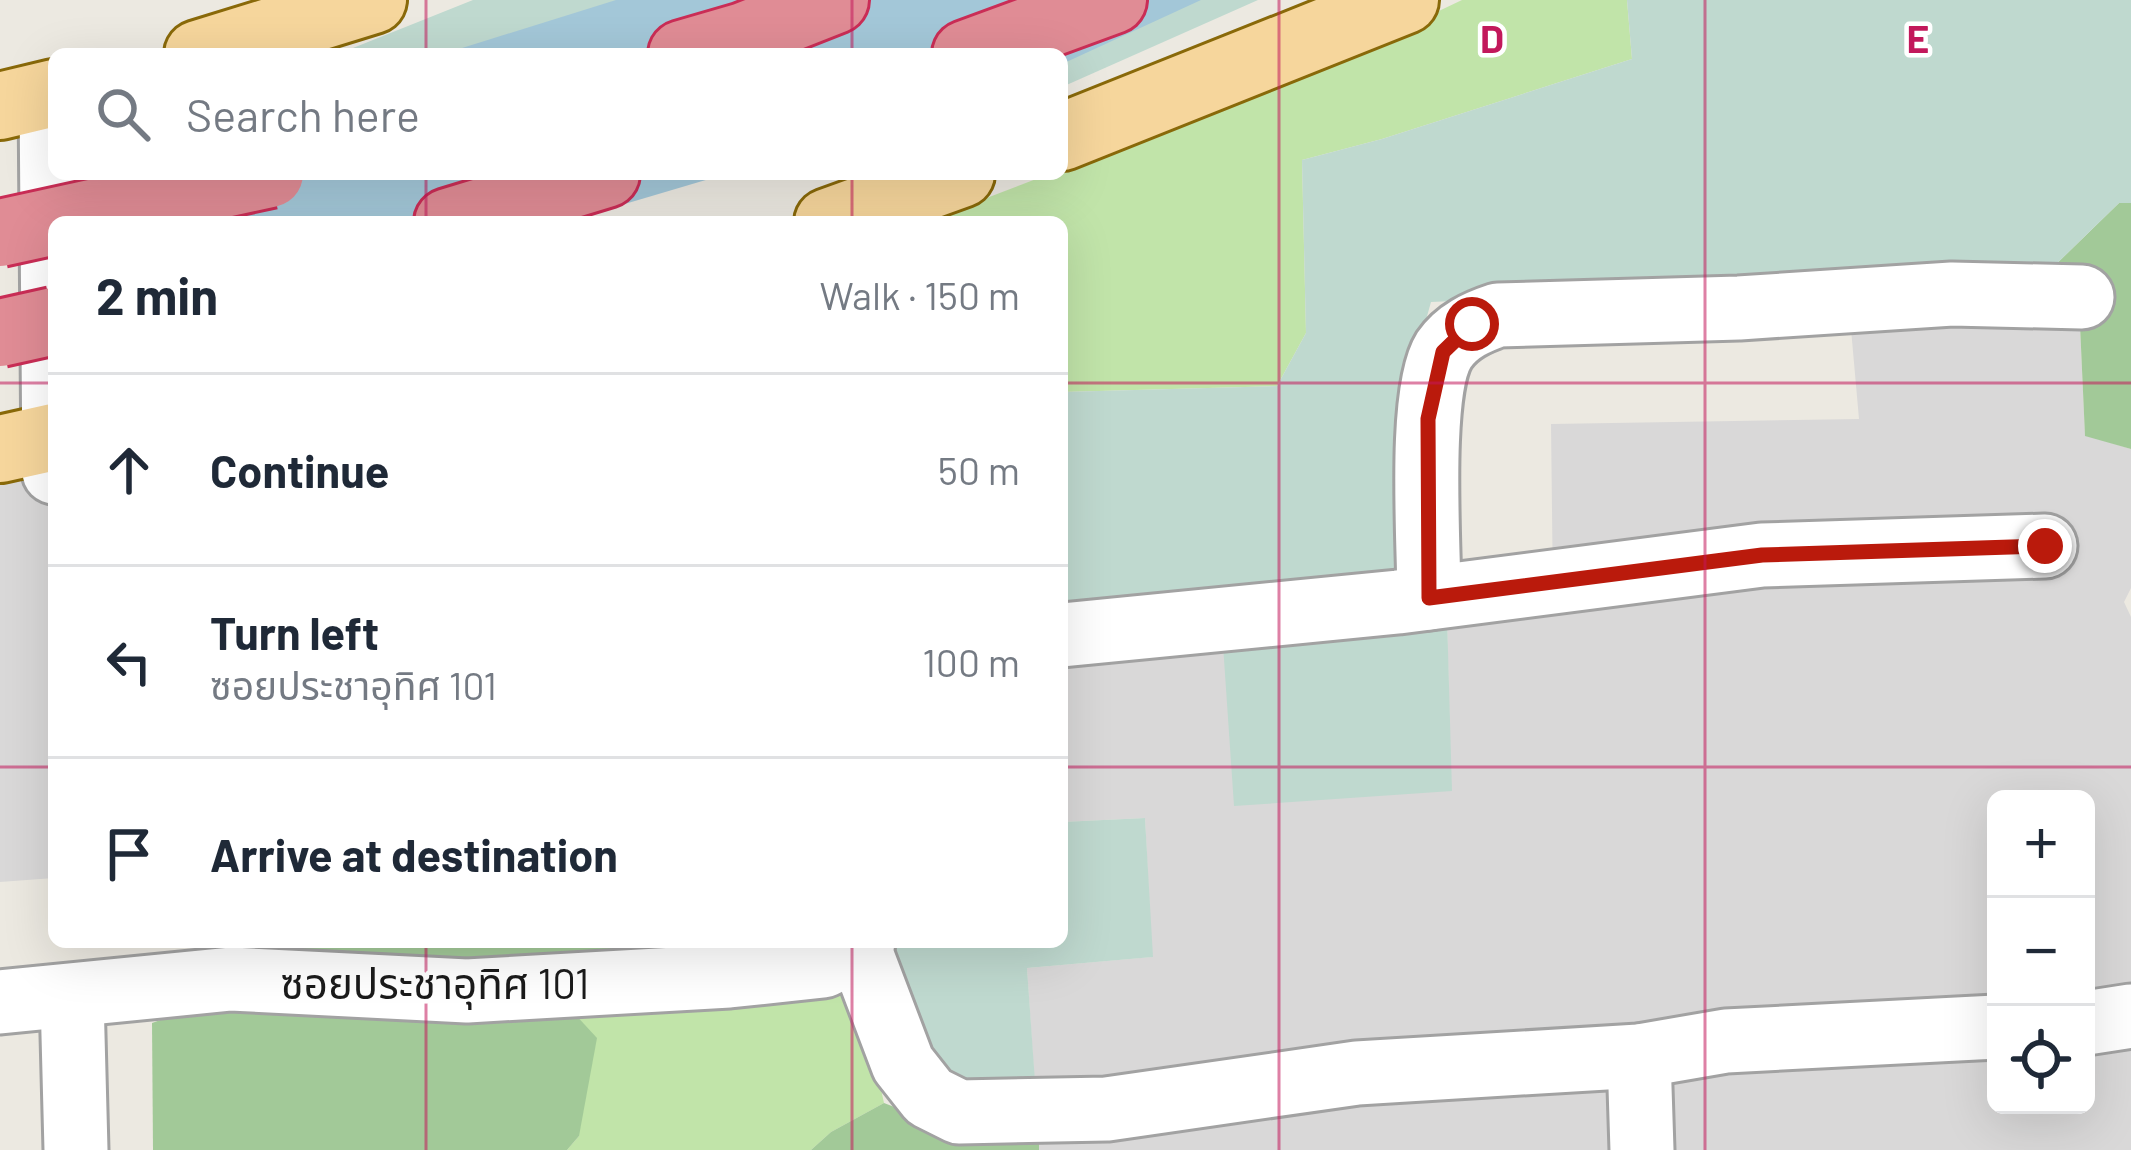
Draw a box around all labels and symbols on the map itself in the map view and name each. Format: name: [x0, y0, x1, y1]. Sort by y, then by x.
text: D: [1480, 14, 1504, 61]
text: E: [1907, 14, 1929, 61]
route start: [1445, 297, 1499, 351]
route end: [2018, 519, 2072, 573]
street label: ซอยประชาอุทิศ 101: [280, 957, 590, 1010]

